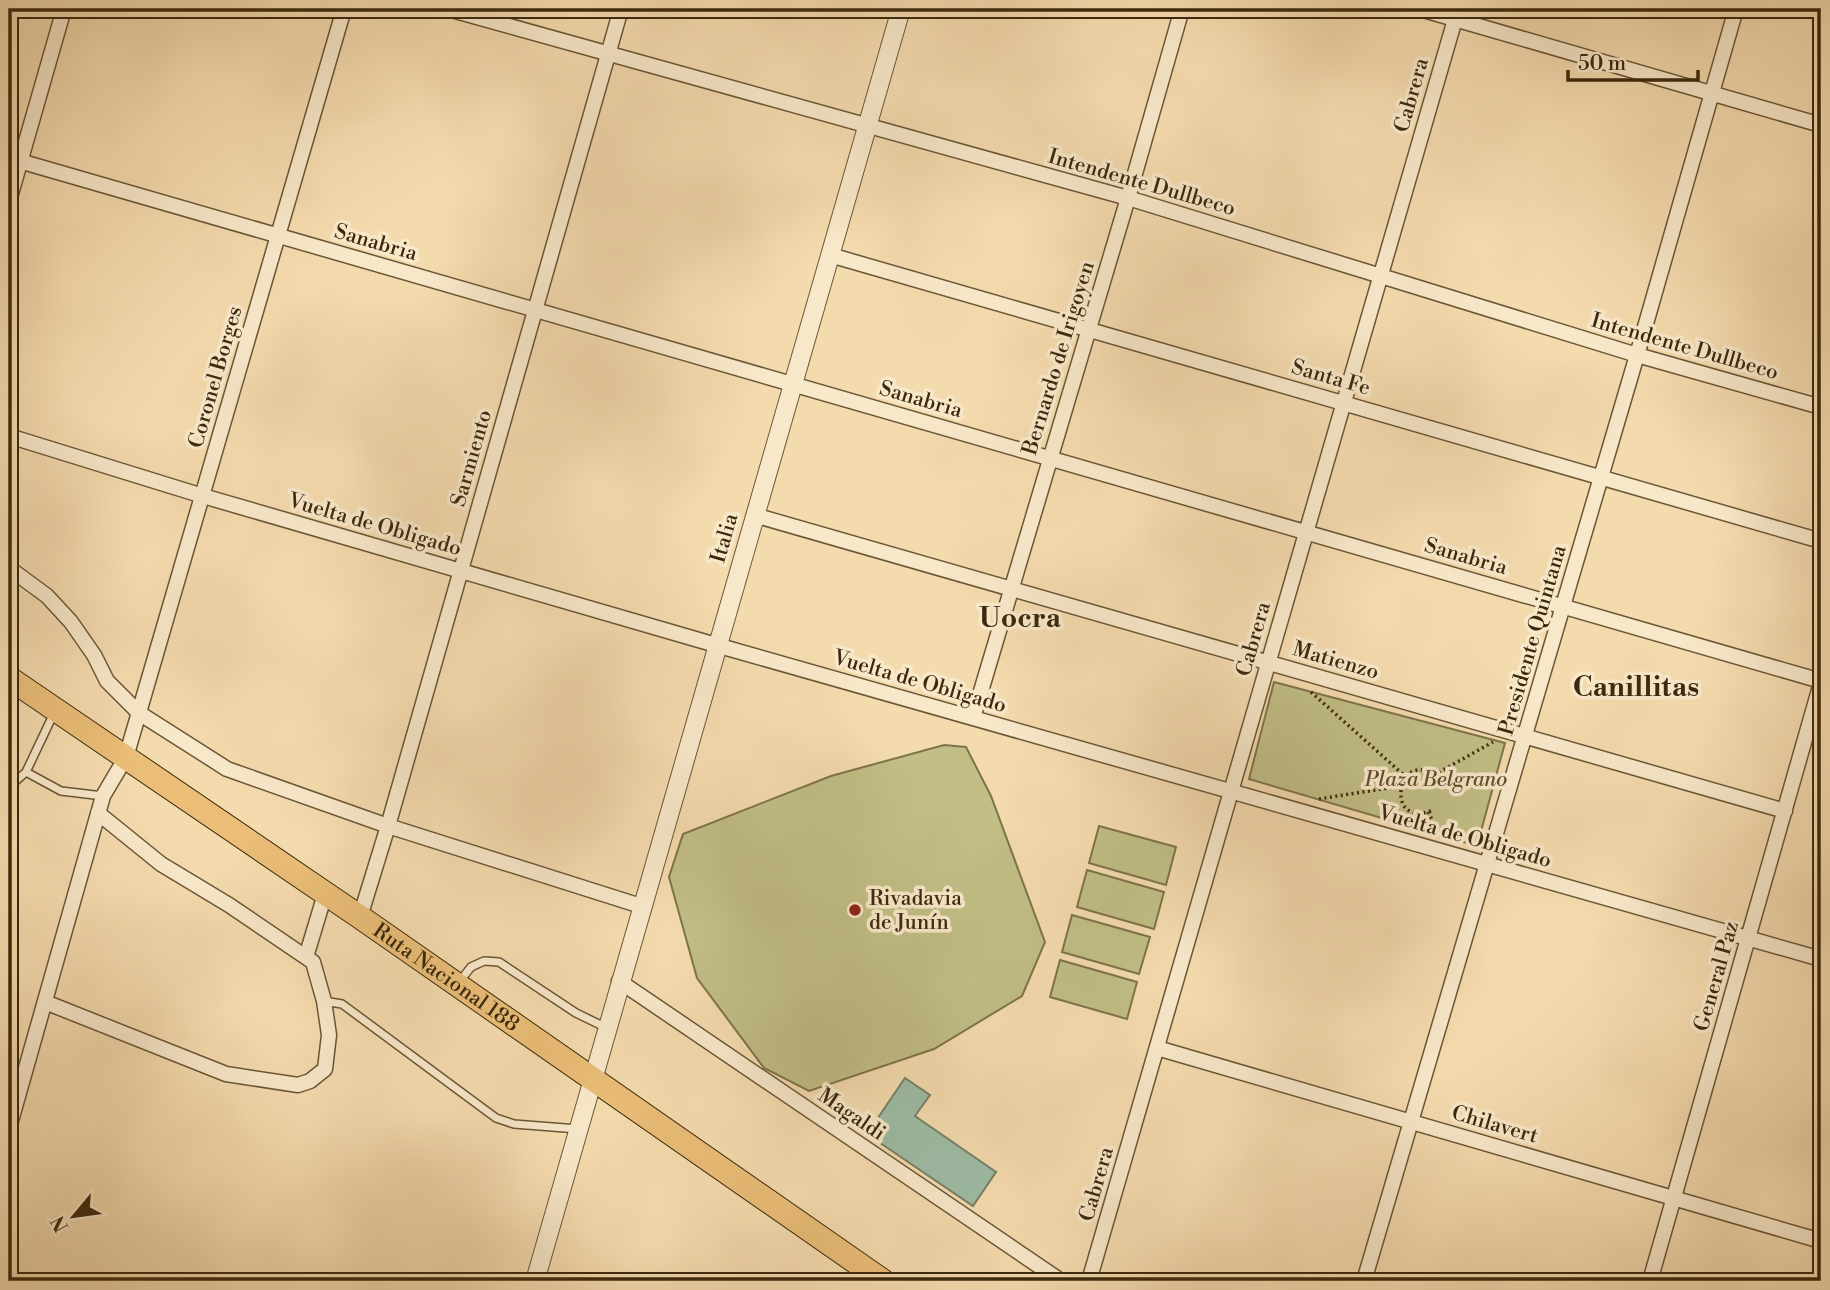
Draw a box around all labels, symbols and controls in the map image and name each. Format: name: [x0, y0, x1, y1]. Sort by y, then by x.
scale bar: [1568, 38, 1697, 82]
text: 50 m: [1578, 51, 1626, 77]
street label: Cabrera: [1389, 55, 1435, 135]
street label: Intendente Dullbeco: [1045, 144, 1238, 222]
street label: Sanabria: [331, 219, 420, 267]
street label: Bernardo de Irigoyen: [1017, 258, 1101, 459]
street label: Coronel Borges: [183, 303, 249, 451]
street label: Intendente Dullbeco: [1588, 308, 1781, 386]
street label: Santa Fe: [1288, 354, 1373, 402]
street label: Sanabria: [876, 376, 965, 424]
street label: Sarmiento: [446, 407, 498, 510]
street label: Vuelta de Obligado: [284, 488, 464, 562]
street label: Italia: [706, 510, 744, 566]
street label: Sanabria: [1421, 533, 1510, 581]
street label: Presidente Quintana: [1493, 542, 1573, 738]
street label: Cabrera: [1231, 599, 1277, 679]
district label: Uocra: [979, 601, 1062, 636]
street label: Matienzo: [1290, 636, 1382, 686]
street label: Vuelta de Obligado: [829, 645, 1009, 719]
district label: Canillitas: [1573, 670, 1699, 705]
park label: Plaza Belgrano: [1364, 767, 1507, 793]
street label: Vuelta de Obligado: [1374, 800, 1554, 874]
place label: Rivadavia de Junín: [869, 886, 962, 936]
marker: Rivadavia de Junín: [847, 902, 863, 918]
street label: Ruta Nacional 188: [368, 918, 524, 1038]
street label: General Paz: [1689, 918, 1745, 1034]
street label: Magaldi: [813, 1083, 890, 1147]
street label: Chilavert: [1449, 1100, 1541, 1150]
street label: Cabrera: [1074, 1144, 1120, 1224]
north arrow: [38, 1182, 108, 1252]
text: N: [46, 1211, 74, 1236]

